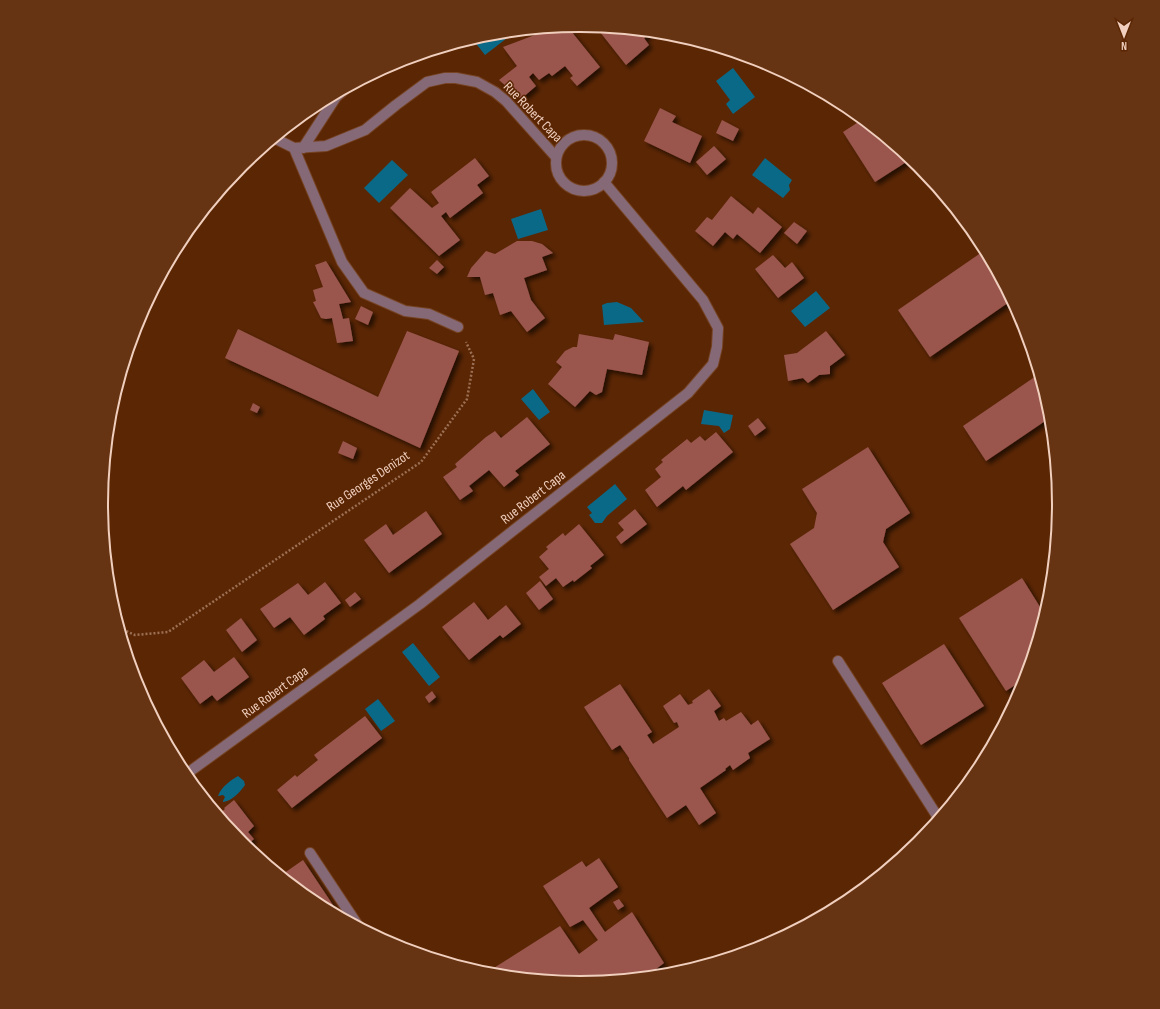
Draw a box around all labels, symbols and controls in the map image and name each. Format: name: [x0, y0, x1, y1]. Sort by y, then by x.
north arrow: [1104, 16, 1144, 56]
text: N: [1121, 39, 1127, 52]
street label: Rue Robert Capa: [500, 78, 566, 146]
street label: Rue Georges Denizot: [323, 447, 413, 515]
street label: Rue Robert Capa: [497, 466, 569, 528]
street label: Rue Robert Capa: [239, 662, 311, 722]

